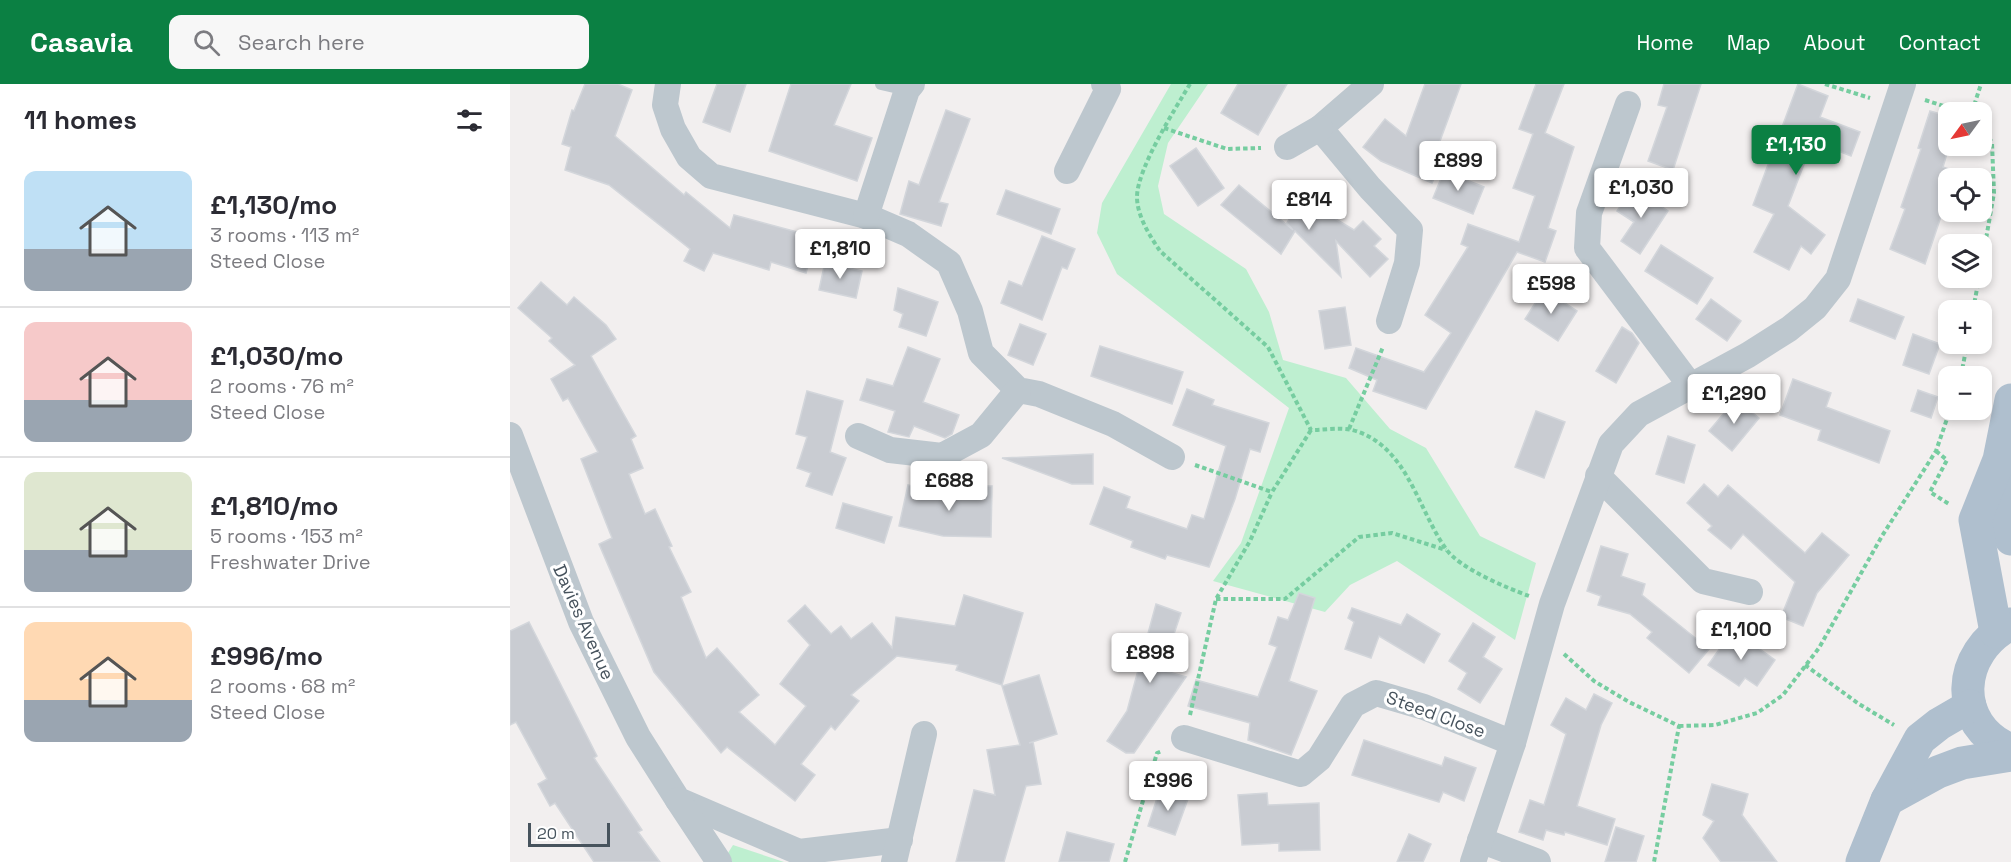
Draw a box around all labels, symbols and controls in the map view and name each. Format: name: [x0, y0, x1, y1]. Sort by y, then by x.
search box: [169, 15, 589, 69]
text: Casavia: [30, 24, 133, 60]
icon: search: [190, 26, 223, 59]
text: Search here: [238, 28, 365, 56]
text: Home: [1636, 29, 1694, 56]
text: Map: [1727, 29, 1771, 56]
text: About: [1804, 29, 1866, 56]
text: Contact: [1899, 29, 1981, 56]
north arrow: [1938, 102, 1992, 156]
map controls: [1938, 102, 1992, 420]
text: 11 homes: [24, 103, 137, 137]
icon: filters: [453, 104, 486, 137]
pin: £1,130: [1747, 125, 1845, 176]
text: £1,130: [1766, 131, 1826, 157]
pin: £899: [1422, 141, 1494, 192]
text: £899: [1433, 147, 1483, 173]
pin: £1,030: [1592, 168, 1690, 219]
button: locate: [1938, 168, 1992, 222]
text: £1,030: [1608, 174, 1674, 200]
pin: £814: [1273, 180, 1345, 231]
text: £814: [1286, 186, 1332, 212]
text: £1,130/mo: [210, 188, 337, 222]
icon: home: [72, 195, 144, 267]
text: 3 rooms · 113 m²: [210, 222, 359, 248]
pin: £1,810: [791, 229, 889, 280]
button: layers: [1938, 234, 1992, 288]
text: £1,810: [809, 235, 871, 261]
text: Steed Close: [210, 248, 325, 274]
pin: £598: [1515, 264, 1587, 315]
text: £598: [1526, 270, 1576, 296]
button: +: [1938, 300, 1992, 354]
text: £1,030/mo: [210, 339, 343, 373]
icon: home: [72, 346, 144, 418]
button: −: [1938, 366, 1992, 420]
text: 2 rooms · 76 m²: [210, 373, 354, 399]
pin: £1,290: [1685, 374, 1783, 425]
text: £1,290: [1702, 380, 1766, 406]
text: Steed Close: [210, 399, 325, 425]
pin: £688: [913, 461, 985, 512]
text: £688: [924, 467, 974, 493]
text: £1,810/mo: [210, 489, 338, 523]
icon: home: [72, 496, 144, 568]
text: 5 rooms · 153 m²: [210, 523, 363, 549]
text: Freshwater Drive: [210, 549, 371, 575]
street label: Davies Avenue: [548, 561, 620, 683]
pin: £1,100: [1692, 610, 1790, 661]
text: £1,100: [1710, 616, 1772, 642]
pin: £898: [1114, 633, 1186, 684]
text: £996/mo: [210, 639, 323, 673]
text: £898: [1125, 639, 1175, 665]
icon: home: [72, 646, 144, 718]
text: 2 rooms · 68 m²: [210, 673, 355, 699]
street label: Steed Close: [1383, 685, 1489, 743]
text: Steed Close: [210, 699, 325, 725]
pin: £996: [1132, 761, 1204, 812]
text: £996: [1143, 767, 1193, 793]
scale bar: [528, 820, 610, 848]
text: 20 m: [537, 823, 575, 844]

